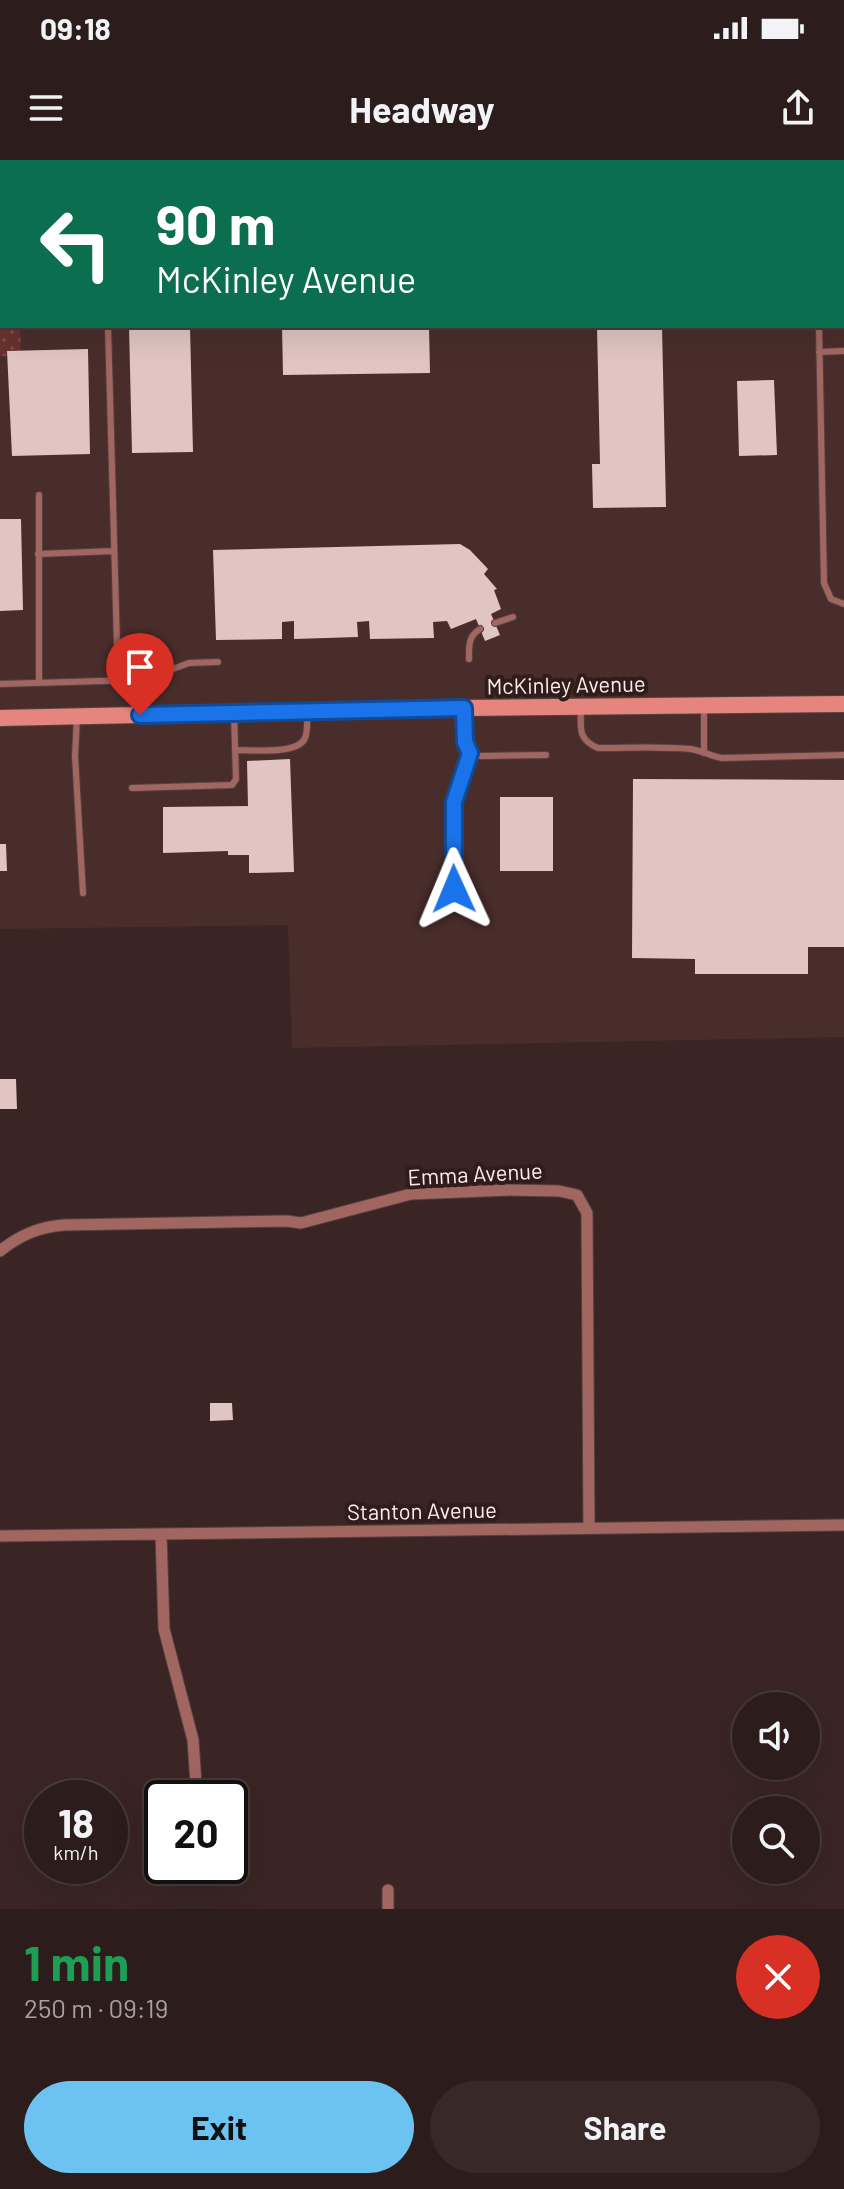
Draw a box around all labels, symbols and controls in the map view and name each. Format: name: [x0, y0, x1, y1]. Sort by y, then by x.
text: 09:18: [40, 10, 111, 46]
icon: menu: [24, 86, 68, 130]
icon: share: [776, 86, 820, 130]
text: Headway: [349, 87, 495, 130]
text: 90 m: [156, 189, 276, 256]
icon: left: [24, 192, 128, 296]
text: McKinley Avenue: [156, 257, 416, 300]
pin: [106, 633, 174, 715]
icon: arrive: [118, 645, 162, 689]
street label: McKinley Avenue: [486, 670, 646, 698]
position arrow: [412, 847, 496, 931]
street label: Emma Avenue: [407, 1156, 543, 1190]
street label: Stanton Avenue: [347, 1496, 497, 1524]
map controls: [732, 1692, 820, 1884]
button: sound: [732, 1692, 820, 1780]
speed limit sign: 20: [144, 1780, 248, 1884]
button: search: [732, 1796, 820, 1884]
text: 18: [58, 1798, 94, 1846]
text: km/h: [53, 1840, 99, 1864]
text: 1 min: [24, 1933, 129, 1991]
button: close: [736, 1935, 820, 2019]
text: 250 m · 09:19: [24, 1992, 168, 2023]
button: Exit: [24, 2081, 414, 2173]
button: Share: [430, 2081, 820, 2173]

